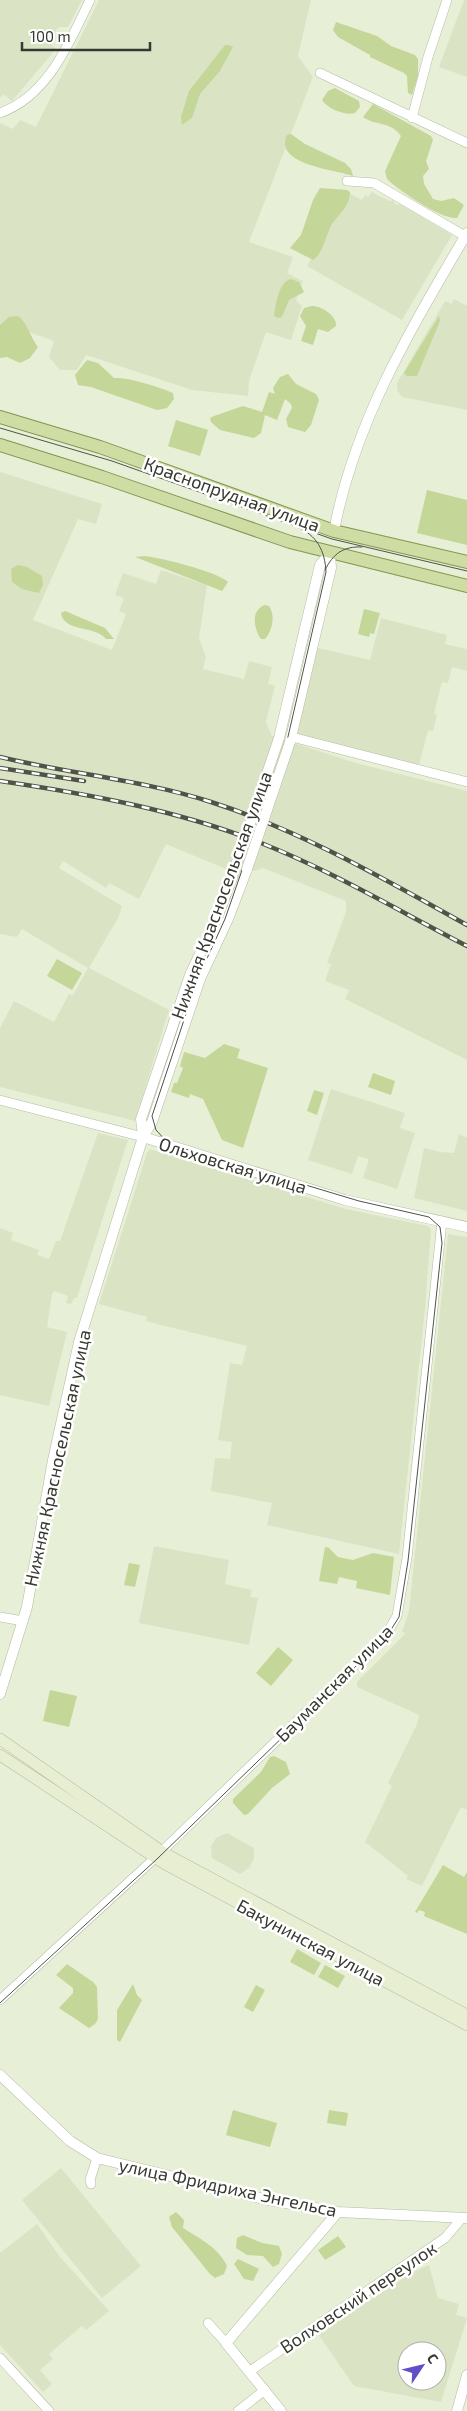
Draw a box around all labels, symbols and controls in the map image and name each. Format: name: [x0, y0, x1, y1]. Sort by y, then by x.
scale bar: [22, 20, 150, 52]
text: 100 m: [30, 27, 71, 45]
street label: Краснопрудная улица: [141, 452, 323, 536]
street label: Нижняя Красносельская улица: [166, 768, 276, 1022]
street label: Ольховская улица: [156, 1132, 310, 1198]
street label: Нижняя Красносельская улица: [19, 1328, 95, 1588]
street label: Бауманская улица: [271, 1620, 397, 1746]
street label: Бакунинская улица: [233, 1894, 389, 1990]
street label: улица Фридриха Энгельса: [117, 2153, 339, 2221]
street label: Волховский переулок: [276, 2236, 441, 2358]
north arrow: [397, 2341, 447, 2391]
text: С: [424, 2350, 442, 2367]

